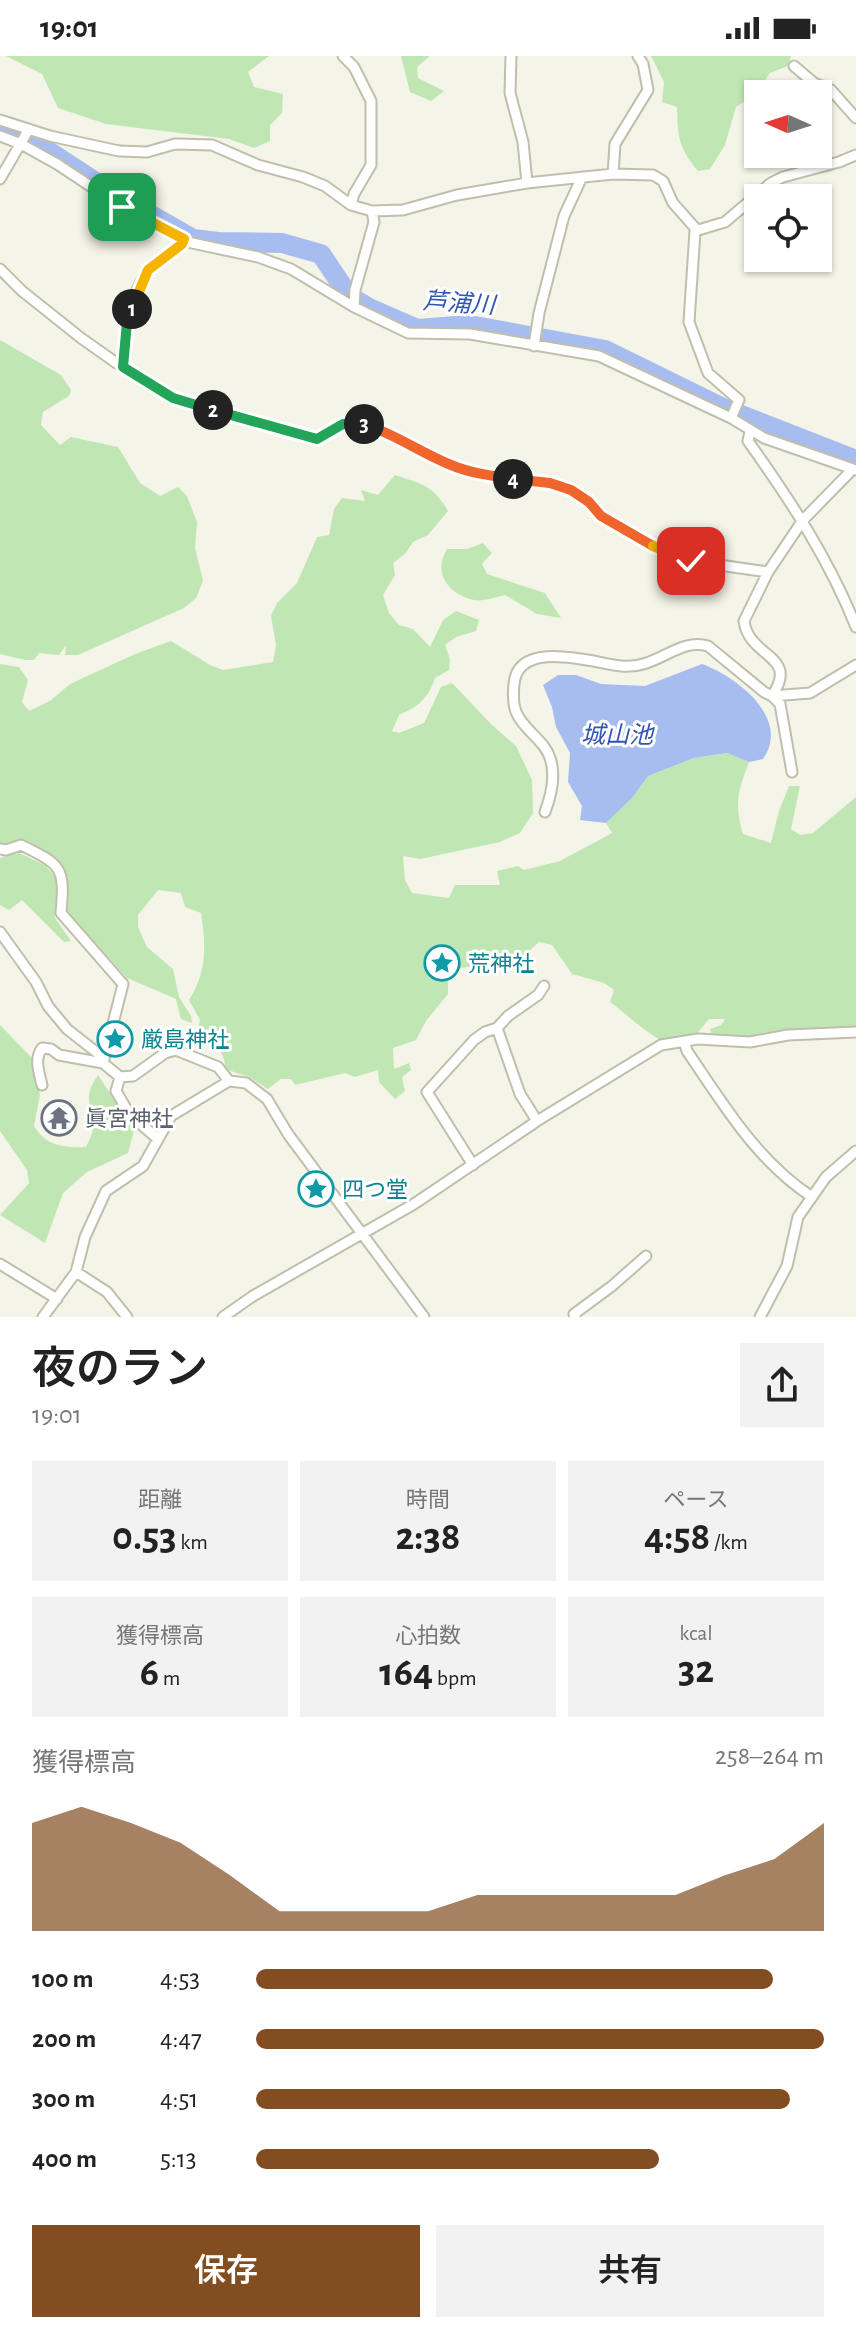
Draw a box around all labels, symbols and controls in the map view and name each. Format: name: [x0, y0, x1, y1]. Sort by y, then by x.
text: 19:01: [40, 13, 99, 43]
north arrow: [744, 80, 832, 168]
map controls: [744, 80, 832, 272]
pin: [88, 173, 156, 241]
button: locate: [744, 184, 832, 272]
icon: arrive: [100, 185, 144, 229]
water label: 芦浦川: [422, 288, 499, 319]
pin: 1: [112, 289, 152, 329]
text: 1: [128, 298, 136, 320]
pin: 2: [193, 390, 233, 430]
text: 2: [208, 399, 218, 421]
pin: 3: [344, 404, 384, 444]
text: 3: [359, 413, 369, 435]
pin: 4: [493, 459, 533, 499]
text: 4: [507, 468, 519, 490]
pin: [657, 527, 725, 595]
icon: check: [669, 539, 713, 583]
water label: 城山池: [581, 722, 655, 748]
place icon: 荒神社: [423, 944, 461, 982]
place label: 荒神社: [468, 952, 534, 975]
place icon: 厳島神社: [96, 1020, 134, 1058]
place label: 厳島神社: [141, 1028, 229, 1051]
temple icon: 眞宮神社: [40, 1099, 78, 1137]
place label: 眞宮神社: [85, 1107, 173, 1130]
place icon: 四つ堂: [297, 1170, 335, 1208]
place label: 四つ堂: [342, 1178, 408, 1201]
button: share: [740, 1343, 824, 1427]
text: 夜のラン: [32, 1348, 208, 1392]
text: 19:01: [32, 1402, 82, 1428]
text: 距離: [138, 1489, 182, 1511]
text: 時間: [406, 1489, 450, 1511]
text: ペース: [664, 1489, 728, 1511]
text: 0.53: [112, 1517, 177, 1557]
text: 2:38: [396, 1517, 460, 1557]
text: 4:58: [644, 1517, 710, 1557]
text: km: [177, 1531, 208, 1553]
text: /km: [710, 1531, 748, 1553]
text: kcal: [679, 1622, 713, 1644]
text: 獲得標高: [116, 1625, 204, 1647]
text: 心拍数: [395, 1625, 461, 1647]
text: 32: [678, 1650, 714, 1690]
text: 6: [140, 1653, 159, 1693]
text: 164: [379, 1653, 433, 1693]
text: m: [159, 1667, 180, 1689]
text: bpm: [433, 1667, 477, 1689]
text: 258–264 m: [715, 1743, 824, 1769]
text: 獲得標高: [32, 1750, 136, 1776]
text: 100 m: [32, 1966, 93, 1992]
text: 4:53: [160, 1966, 200, 1992]
text: 200 m: [32, 2026, 96, 2052]
text: 4:47: [160, 2026, 202, 2052]
text: 300 m: [32, 2086, 95, 2112]
text: 4:51: [160, 2086, 198, 2112]
text: 400 m: [32, 2146, 97, 2172]
text: 5:13: [160, 2146, 196, 2172]
button: 保存: [32, 2225, 420, 2317]
button: 共有: [436, 2225, 824, 2317]

